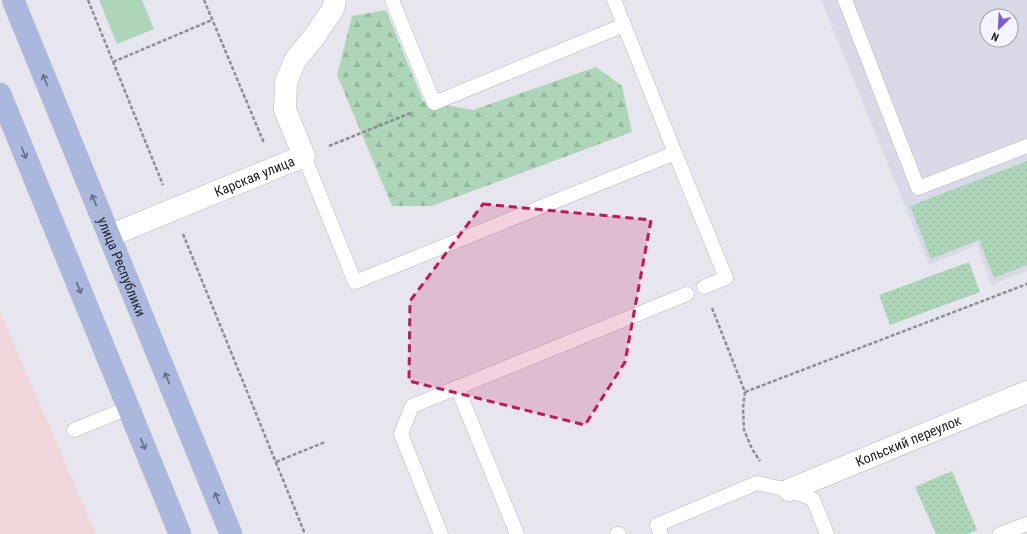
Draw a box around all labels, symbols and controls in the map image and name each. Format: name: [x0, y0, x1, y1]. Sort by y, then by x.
north arrow: [979, 8, 1019, 48]
text: N: [989, 29, 1001, 44]
one-way arrow: [41, 74, 48, 86]
one-way arrow: [21, 147, 28, 159]
street label: Карская улица: [212, 153, 297, 200]
one-way arrow: [90, 195, 98, 207]
street label: улица Республики: [94, 215, 149, 319]
one-way arrow: [76, 282, 83, 294]
one-way arrow: [163, 372, 170, 384]
street label: Кольский переулок: [853, 412, 964, 470]
one-way arrow: [140, 438, 147, 450]
one-way arrow: [212, 492, 220, 504]

